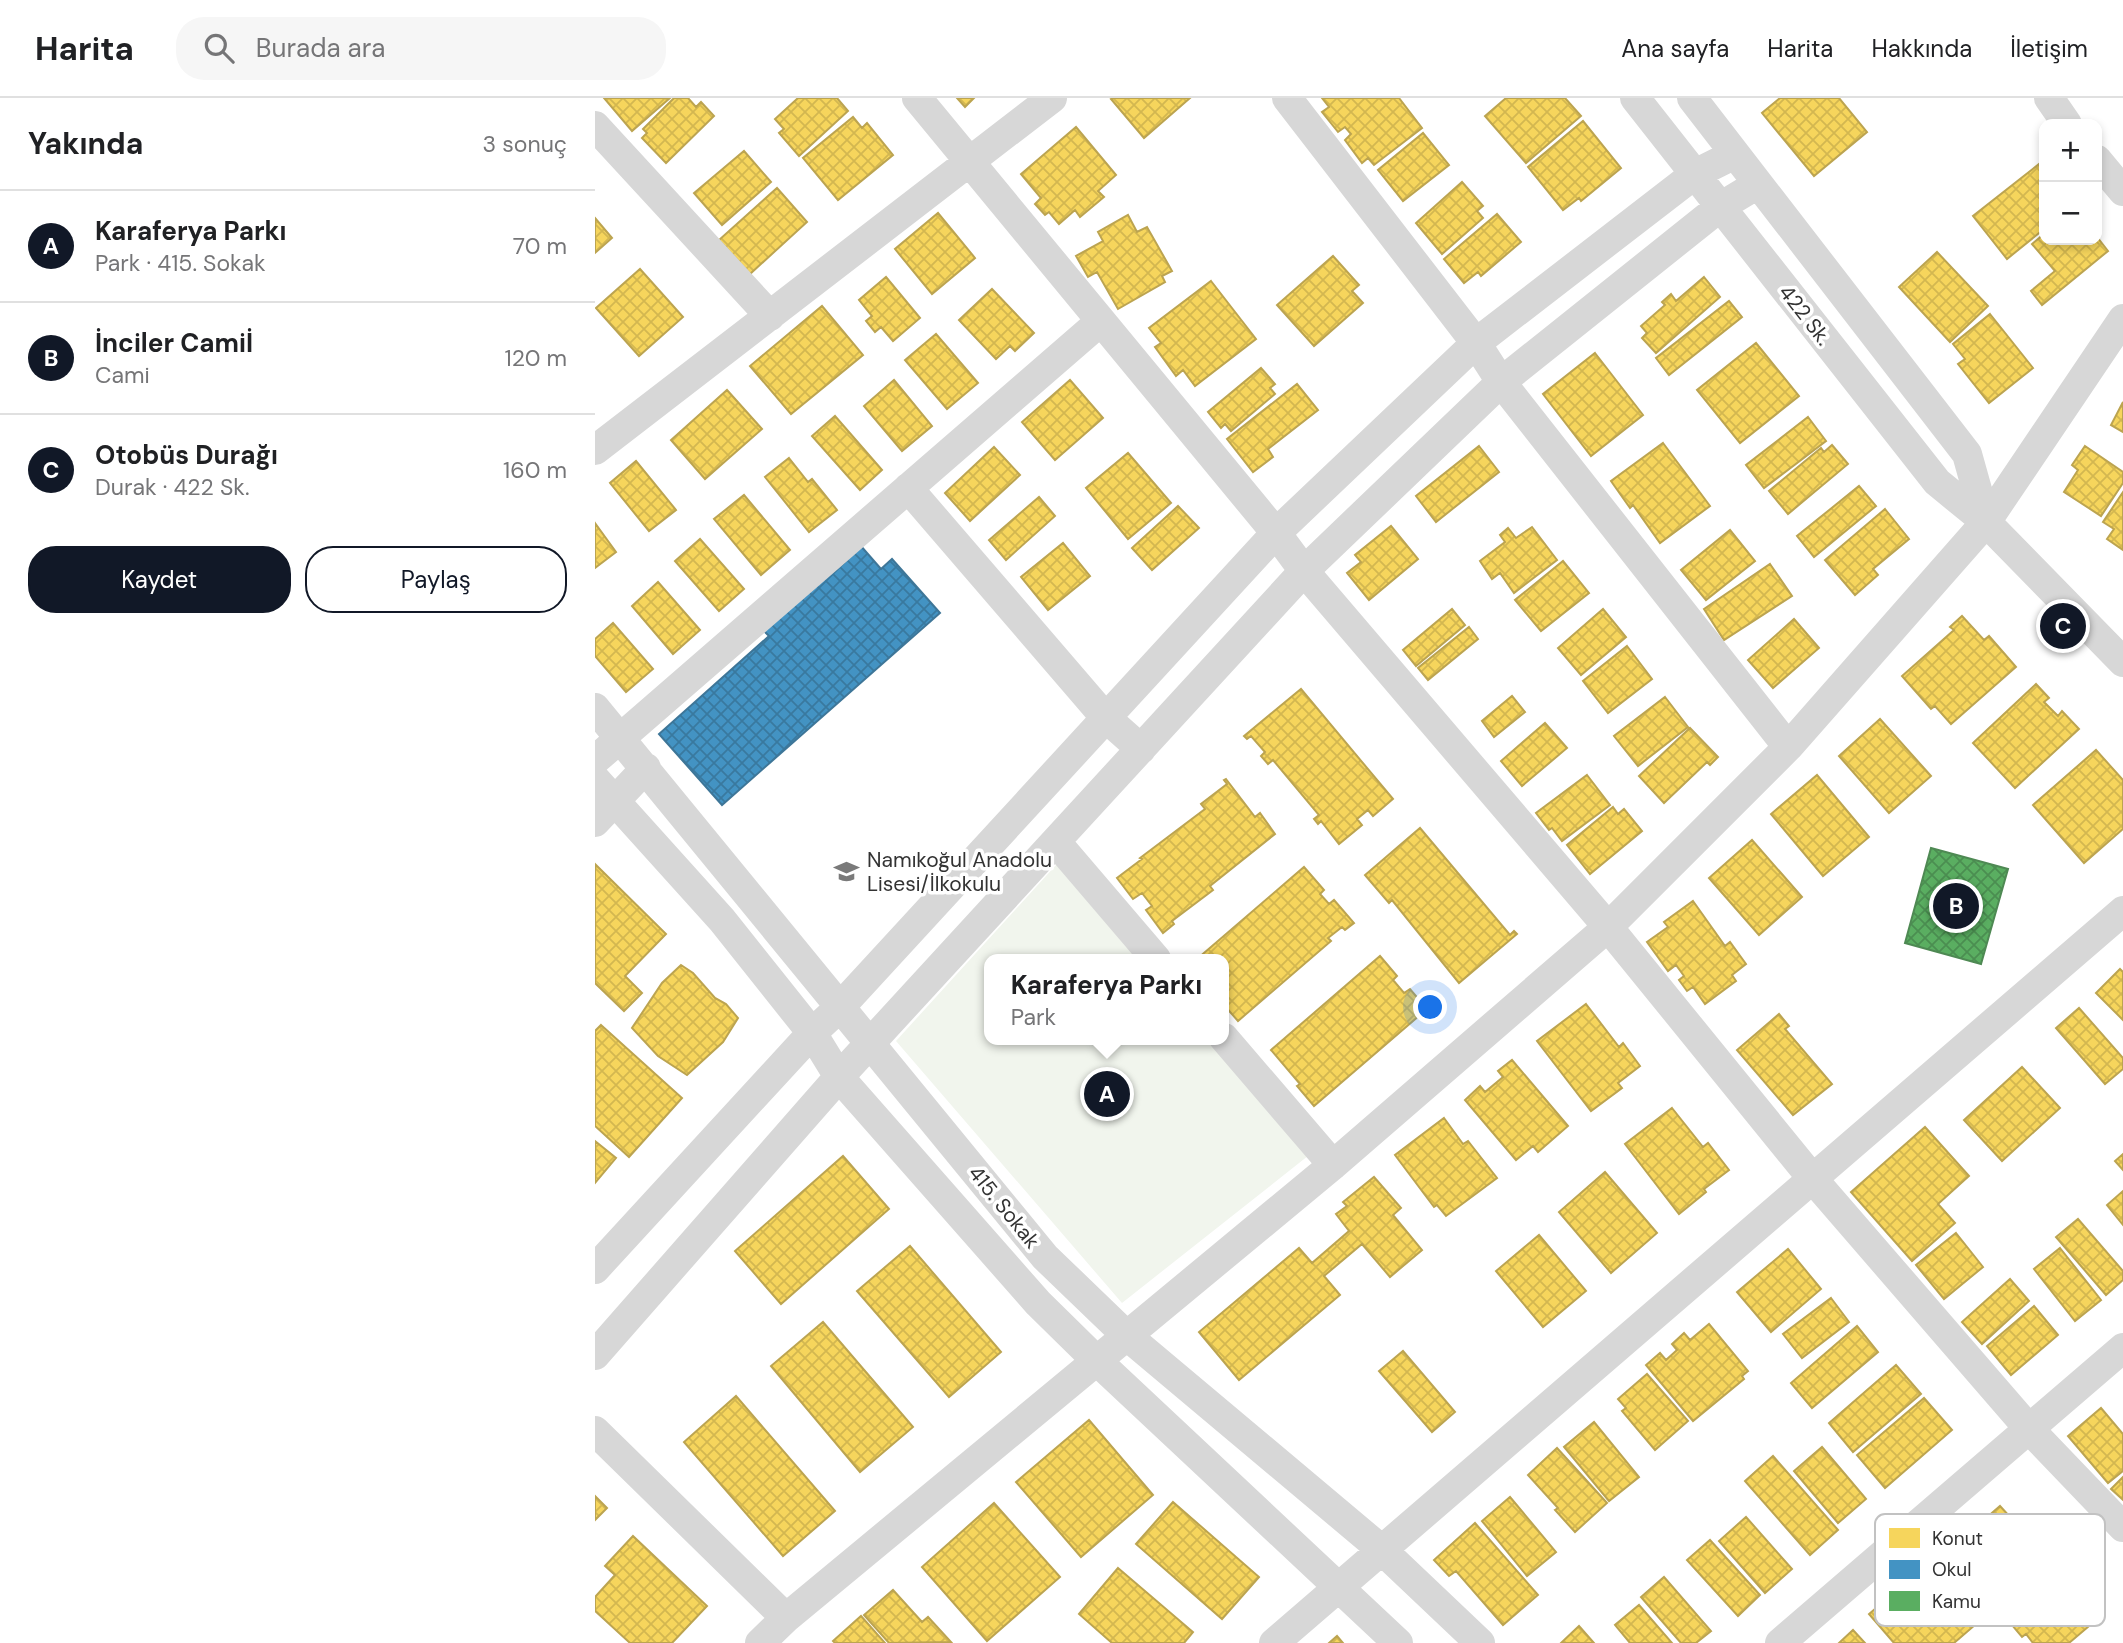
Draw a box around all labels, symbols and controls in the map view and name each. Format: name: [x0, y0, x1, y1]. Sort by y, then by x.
search box: [176, 17, 666, 80]
text: Harita: [35, 27, 134, 70]
icon: search: [200, 29, 238, 67]
text: Burada ara: [256, 31, 385, 65]
text: Ana sayfa: [1621, 33, 1729, 64]
text: Harita: [1767, 33, 1833, 64]
text: Hakkında: [1871, 33, 1972, 64]
text: İletişim: [2010, 33, 2088, 64]
map controls: [2039, 119, 2102, 245]
button: +: [2039, 119, 2102, 182]
text: Yakında: [28, 124, 143, 163]
text: 3 sonuç: [483, 129, 567, 159]
button: −: [2039, 182, 2102, 245]
text: Karaferya Parkı: [95, 214, 287, 248]
text: A: [43, 231, 59, 261]
text: 70 m: [513, 231, 567, 261]
text: Park · 415. Sokak: [95, 248, 266, 278]
street label: 422 Sk.: [1773, 279, 1837, 351]
text: İnciler Camiİ: [95, 326, 253, 360]
text: B: [44, 343, 58, 373]
text: 120 m: [504, 343, 567, 373]
text: Cami: [95, 360, 150, 390]
text: Otobüs Durağı: [95, 438, 278, 472]
text: C: [43, 455, 59, 485]
text: 160 m: [503, 455, 567, 485]
text: Durak · 422 Sk.: [95, 472, 249, 502]
button: Kaydet: [28, 546, 291, 613]
button: Paylaş: [305, 546, 567, 613]
pin: C: [2040, 600, 2086, 652]
place label: Namıkoğul Anadolu Lisesi/İlkokulu: [867, 846, 1052, 898]
school or university icon: Namıkoğul Anadolu Lisesi/İlkokulu: [833, 858, 861, 886]
pin: B: [1933, 880, 1979, 932]
popup: [984, 954, 1229, 1045]
text: Karaferya Parkı: [1011, 968, 1202, 1002]
your location: [1413, 990, 1447, 1024]
text: Park: [1011, 1002, 1056, 1032]
pin: A: [1084, 1068, 1130, 1120]
street label: 415. Sokak: [962, 1160, 1046, 1255]
legend: [1875, 1514, 2105, 1626]
text: Konut: [1932, 1526, 1983, 1551]
text: Okul: [1932, 1557, 1971, 1582]
text: Kamu: [1932, 1589, 1981, 1614]

